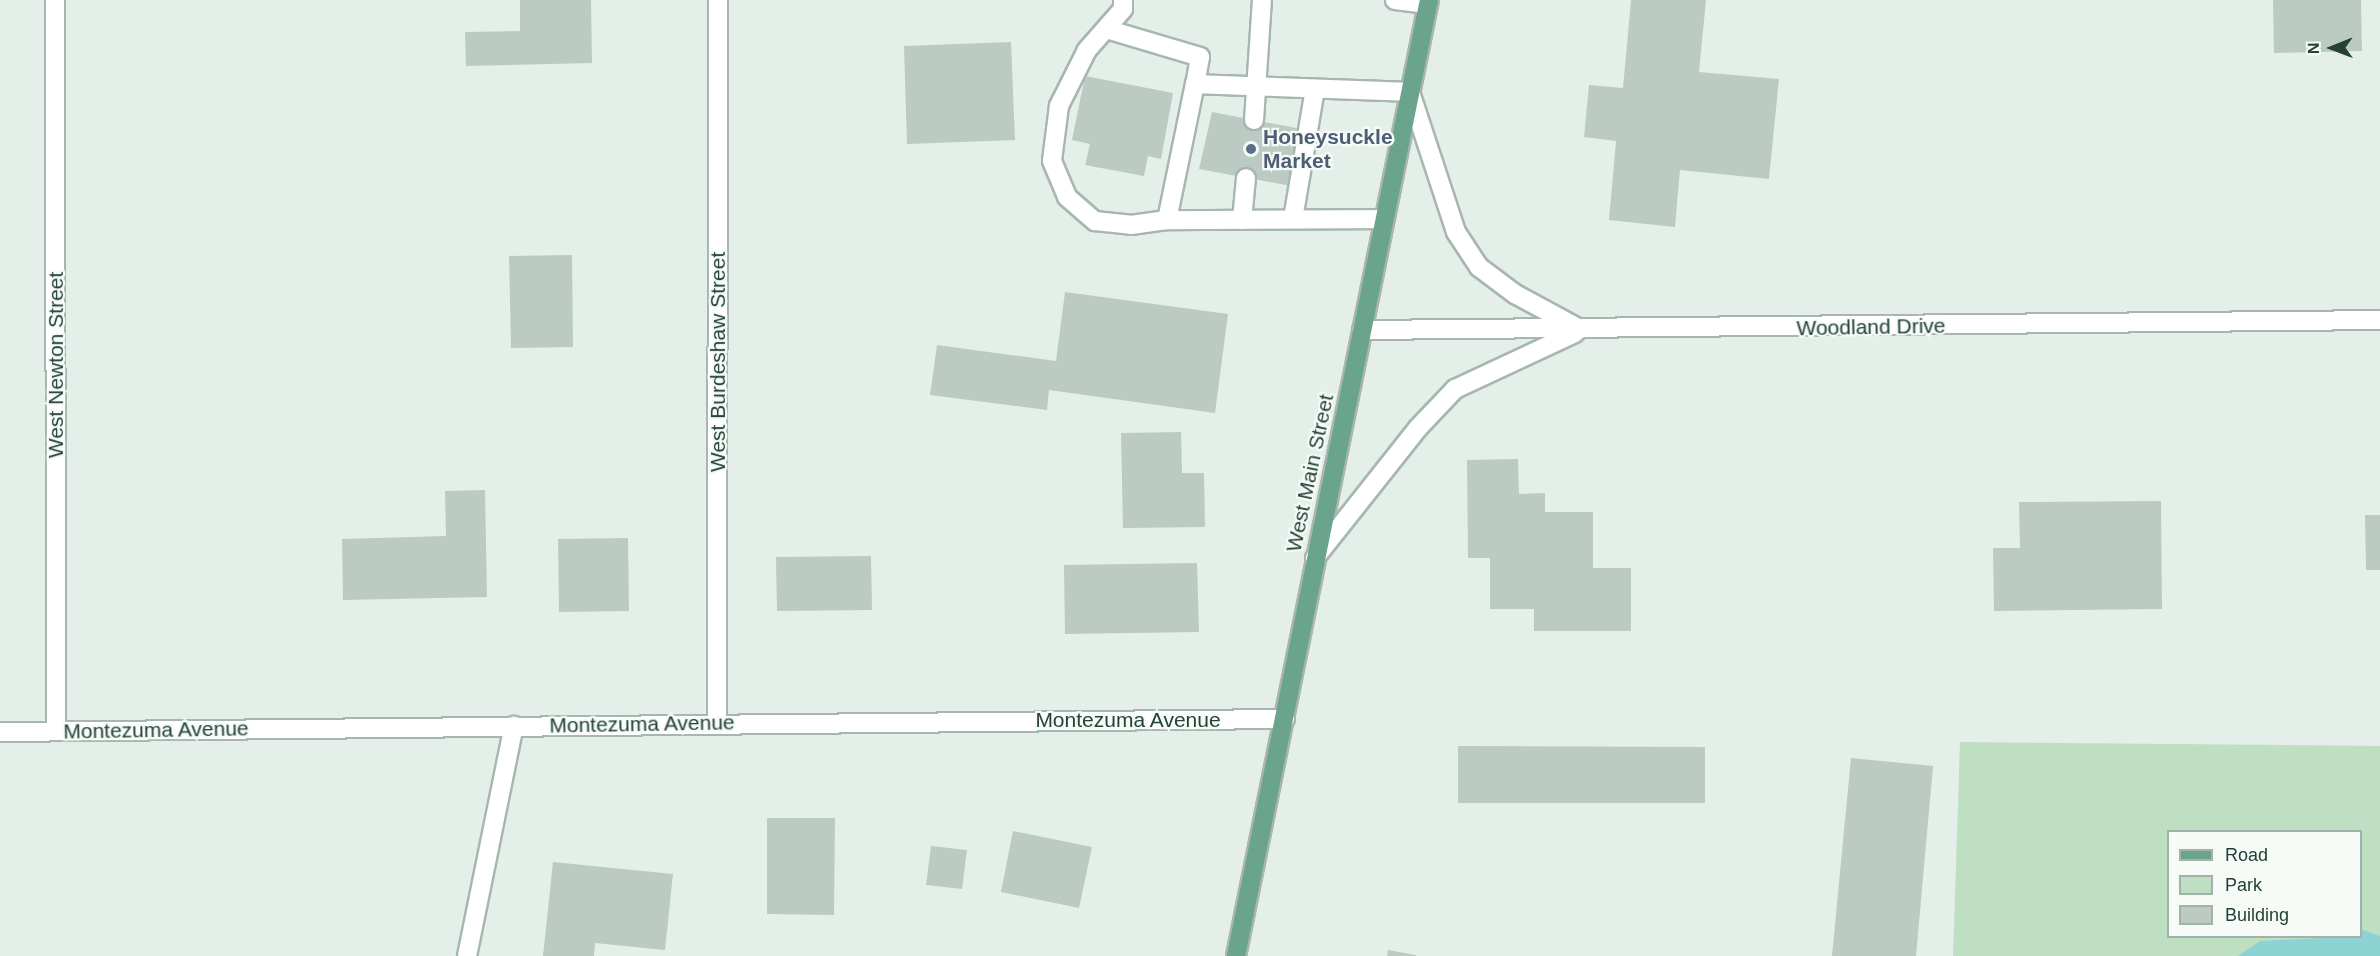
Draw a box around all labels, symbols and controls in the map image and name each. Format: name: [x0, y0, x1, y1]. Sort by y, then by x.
north arrow: [2302, 18, 2362, 78]
text: N: [2305, 42, 2322, 54]
place label: Honeysuckle Market: [1263, 124, 1393, 174]
marker: Honeysuckle Market: [1244, 142, 1258, 156]
street label: West Burdeshaw Street: [705, 252, 731, 472]
street label: West Newton Street: [43, 272, 69, 458]
street label: Woodland Drive: [1796, 313, 1946, 341]
street label: West Main Street: [1281, 392, 1339, 554]
street label: Montezuma Avenue: [1035, 707, 1221, 733]
street label: Montezuma Avenue: [549, 710, 735, 738]
street label: Montezuma Avenue: [63, 716, 249, 744]
legend: [2167, 830, 2362, 938]
text: Road: [2225, 845, 2268, 865]
text: Park: [2225, 875, 2262, 895]
text: Building: [2225, 905, 2289, 925]

